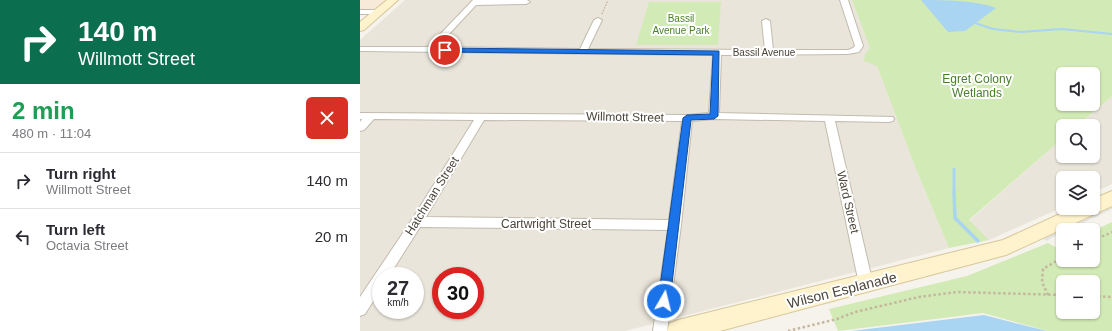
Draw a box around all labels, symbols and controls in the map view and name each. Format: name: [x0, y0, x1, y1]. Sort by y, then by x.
park label: Bassil Avenue Park: [652, 13, 711, 36]
icon: right: [12, 16, 64, 68]
text: 140 m: [78, 16, 157, 47]
pin: [428, 33, 462, 67]
icon: arrive: [434, 39, 456, 61]
street label: Bassil Avenue: [733, 47, 796, 58]
text: Willmott Street: [78, 49, 195, 69]
map controls: [1056, 67, 1100, 319]
button: sound: [1056, 67, 1100, 111]
park label: Egret Colony Wetlands: [942, 72, 1012, 100]
text: 2 min: [12, 97, 75, 124]
button: close: [306, 97, 348, 139]
street label: Willmott Street: [586, 109, 665, 125]
button: search: [1056, 119, 1100, 163]
text: 480 m · 11:04: [12, 126, 91, 141]
street label: Hatchman Street: [402, 154, 462, 238]
text: Turn right: [46, 165, 116, 182]
street label: Ward Street: [834, 169, 862, 235]
icon: right: [12, 170, 34, 192]
button: layers: [1056, 171, 1100, 215]
text: 140 m: [306, 172, 348, 189]
text: Willmott Street: [46, 182, 131, 197]
street label: Cartwright Street: [501, 217, 592, 231]
text: Turn left: [46, 221, 105, 238]
button: +: [1056, 223, 1100, 267]
icon: left: [12, 226, 34, 248]
text: 20 m: [315, 228, 348, 245]
text: Octavia Street: [46, 238, 128, 253]
speed limit sign: 30: [432, 267, 484, 319]
street label: Wilson Esplanade: [786, 269, 899, 311]
button: −: [1056, 275, 1100, 319]
text: 27: [387, 277, 409, 299]
position arrow: [643, 280, 685, 322]
text: km/h: [387, 297, 409, 308]

